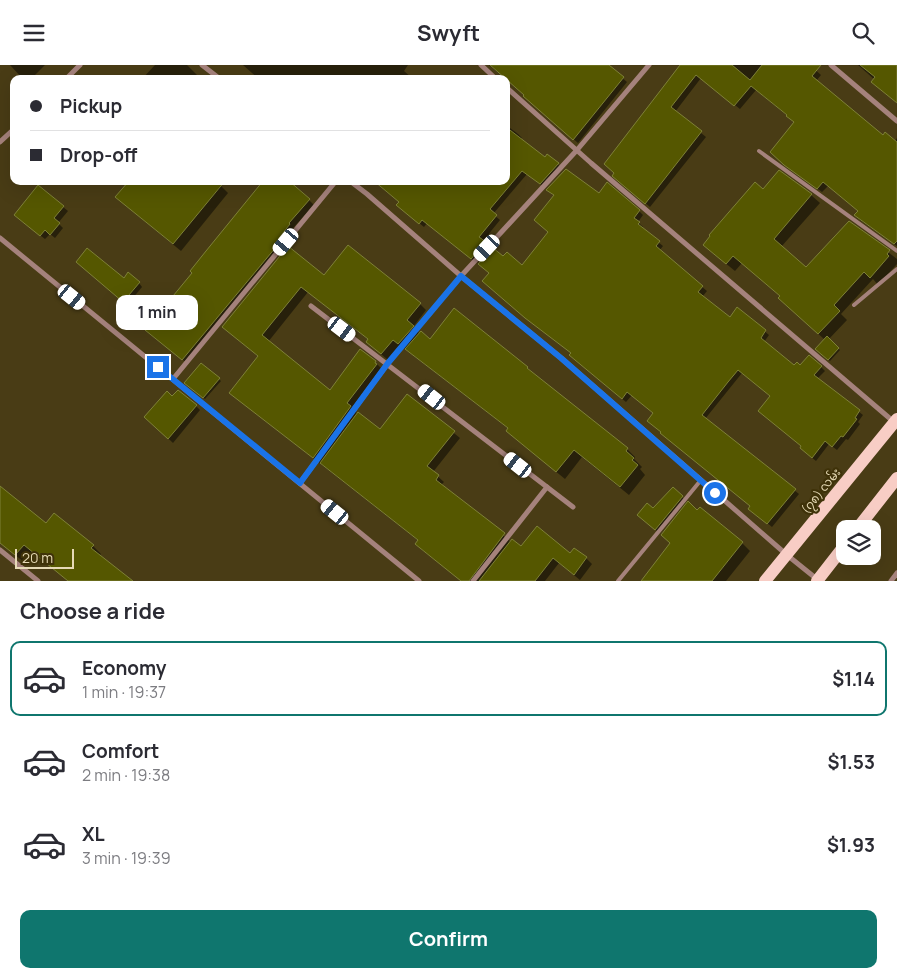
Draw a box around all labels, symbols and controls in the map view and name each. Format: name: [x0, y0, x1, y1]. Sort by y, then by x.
text: Swyft: [417, 18, 480, 48]
icon: menu: [20, 19, 48, 47]
icon: search: [849, 19, 877, 47]
text: Pickup: [60, 93, 122, 119]
text: Drop-off: [60, 142, 137, 168]
car: [270, 226, 301, 258]
car: [471, 232, 502, 264]
car: [55, 282, 88, 312]
callout: 1 min: [117, 295, 199, 329]
text: 1 min: [137, 301, 177, 323]
car: [325, 314, 358, 344]
route end: [147, 356, 169, 378]
car: [415, 382, 448, 412]
car: [501, 450, 534, 480]
street label: (၇၈) လမ်း: [797, 464, 846, 518]
route start: [704, 482, 726, 504]
car: [318, 497, 351, 527]
map controls: [836, 520, 881, 565]
button: layers: [836, 520, 881, 565]
scale bar: [15, 545, 74, 569]
text: 20 m: [22, 548, 53, 567]
text: Choose a ride: [20, 596, 165, 626]
text: Economy: [82, 655, 166, 681]
icon: car: [22, 656, 67, 701]
text: $1.14: [832, 666, 875, 692]
text: 1 min · 19:37: [82, 681, 166, 703]
text: Comfort: [82, 738, 159, 764]
icon: car: [22, 739, 67, 784]
text: $1.53: [828, 749, 875, 775]
text: 2 min · 19:38: [82, 764, 170, 786]
text: XL: [82, 821, 105, 847]
icon: car: [22, 822, 67, 867]
text: $1.93: [827, 832, 875, 858]
text: 3 min · 19:39: [82, 847, 171, 869]
button: Confirm: [20, 910, 877, 968]

